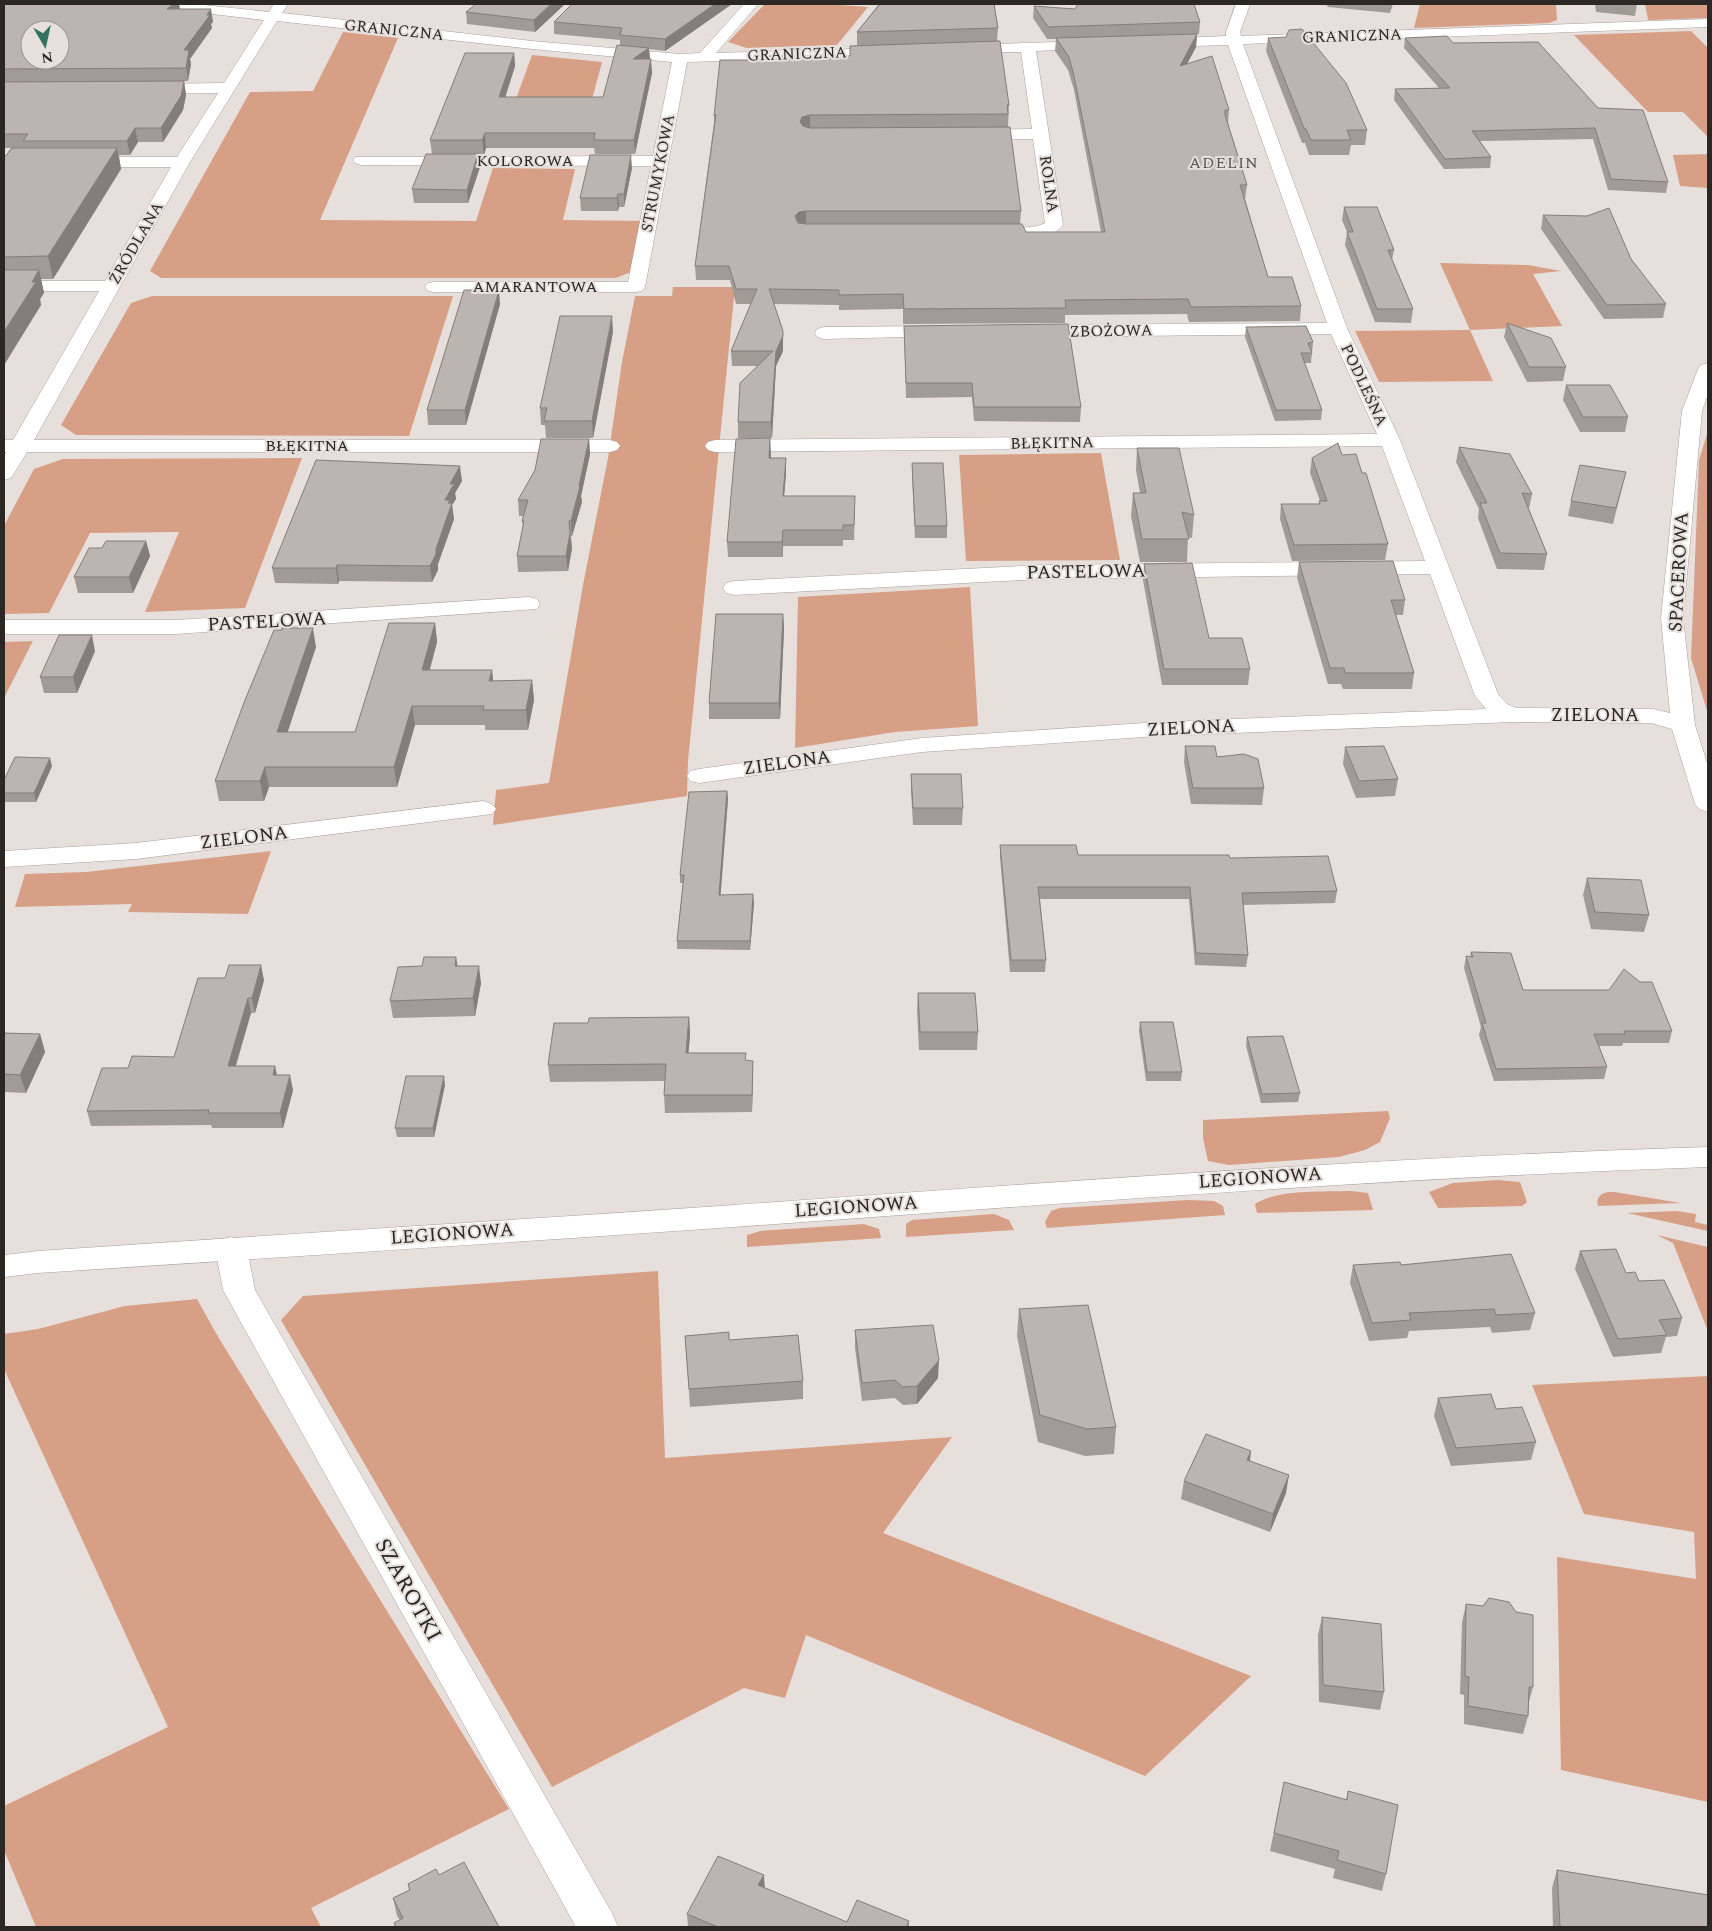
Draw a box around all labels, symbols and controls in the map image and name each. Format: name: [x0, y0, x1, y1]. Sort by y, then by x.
street label: GRANICZNA: [343, 13, 445, 47]
north arrow: [20, 20, 70, 70]
street label: GRANICZNA: [1302, 22, 1402, 50]
street label: GRANICZNA: [747, 40, 847, 68]
text: N: [40, 46, 54, 69]
street label: STRUMYKOWA: [635, 112, 681, 234]
street label: KOLOROWA: [476, 149, 574, 173]
district label: ADELIN: [1189, 151, 1259, 175]
street label: ROLNA: [1033, 154, 1065, 214]
street label: ŹRÓDLANA: [103, 197, 169, 289]
street label: AMARANTOWA: [472, 275, 598, 299]
street label: ZBOŻOWA: [1069, 318, 1153, 344]
street label: PODLEŚNA: [1334, 340, 1394, 430]
street label: BŁĘKITNA: [1010, 430, 1094, 456]
street label: BŁĘKITNA: [265, 434, 349, 458]
street label: SPACEROWA: [1661, 511, 1697, 633]
street label: PASTELOWA: [1026, 556, 1146, 588]
street label: PASTELOWA: [207, 604, 327, 640]
street label: ZIELONA: [1551, 701, 1639, 730]
street label: ZIELONA: [1146, 711, 1236, 745]
street label: ZIELONA: [741, 742, 833, 784]
street label: ZIELONA: [198, 818, 290, 858]
street label: LEGIONOWA: [1197, 1159, 1323, 1197]
street label: LEGIONOWA: [793, 1188, 919, 1226]
street label: LEGIONOWA: [389, 1215, 515, 1253]
street label: SZAROTKI: [366, 1532, 450, 1648]

